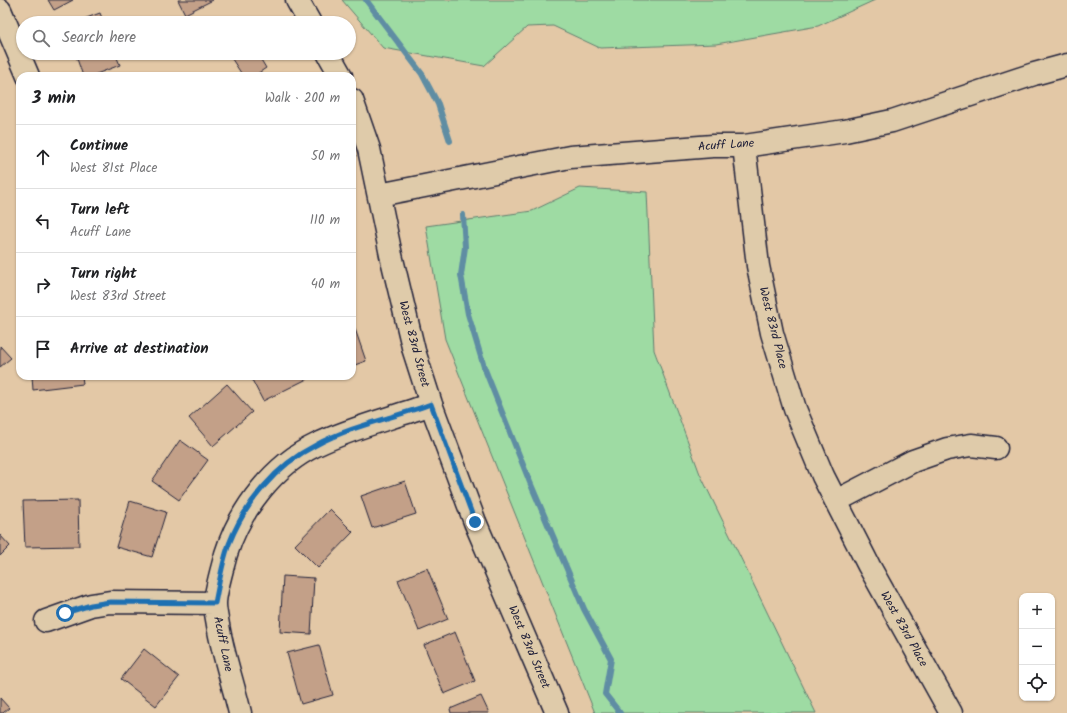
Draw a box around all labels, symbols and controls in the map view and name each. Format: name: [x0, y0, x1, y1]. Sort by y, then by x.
search box: [16, 16, 356, 60]
text: Search here: [62, 26, 136, 50]
icon: search: [30, 27, 52, 49]
text: 3 min: [32, 85, 76, 112]
text: Walk · 200 m: [265, 88, 340, 109]
text: Continue: [70, 134, 128, 158]
street label: Acuff Lane: [697, 134, 755, 156]
icon: ahead: [32, 146, 54, 168]
text: 50 m: [311, 146, 340, 167]
text: West 81st Place: [70, 158, 157, 179]
text: Turn left: [70, 198, 130, 222]
icon: left: [32, 210, 54, 232]
text: 110 m: [310, 210, 340, 231]
text: Acuff Lane: [70, 222, 131, 243]
text: Turn right: [70, 262, 137, 286]
icon: right: [32, 274, 54, 296]
text: 40 m: [311, 274, 340, 295]
street label: West 83rd Place: [754, 285, 793, 372]
text: West 83rd Street: [70, 286, 166, 307]
street label: West 83rd Street: [393, 299, 435, 390]
text: Arrive at destination: [70, 337, 209, 361]
icon: arrive: [32, 338, 54, 360]
route end: [466, 513, 484, 531]
street label: West 83rd Place: [875, 588, 933, 671]
map controls: [1019, 593, 1055, 701]
button: +: [1019, 593, 1055, 629]
street label: West 83rd Street: [503, 602, 555, 692]
route start: [56, 604, 74, 622]
street label: Acuff Lane: [208, 615, 238, 674]
button: −: [1019, 629, 1055, 665]
button: locate: [1019, 665, 1055, 701]

